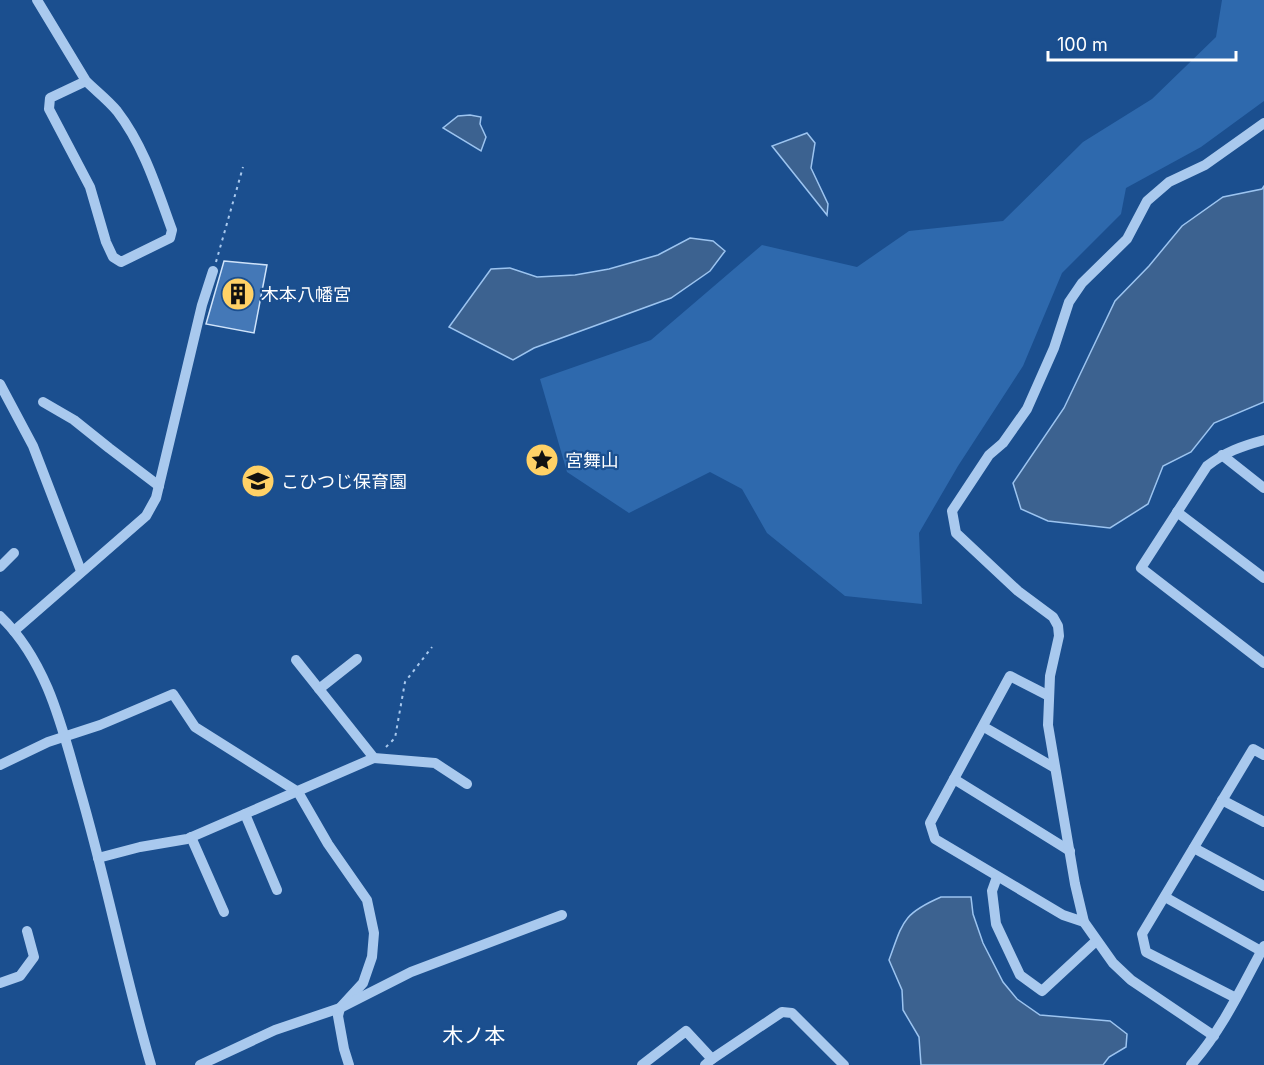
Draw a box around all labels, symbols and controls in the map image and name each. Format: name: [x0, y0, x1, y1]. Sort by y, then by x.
scale bar: [1048, 24, 1236, 62]
text: 100 m: [1057, 34, 1108, 55]
building icon: 木本八幡宮: [220, 276, 256, 312]
place label: 木本八幡宮: [261, 284, 351, 305]
place icon: 宮舞山: [524, 442, 560, 478]
place label: 宮舞山: [565, 450, 619, 471]
school or university icon: こひつじ保育園: [240, 463, 276, 499]
place label: こひつじ保育園: [281, 471, 407, 492]
district label: 木ノ本: [443, 1023, 506, 1048]

